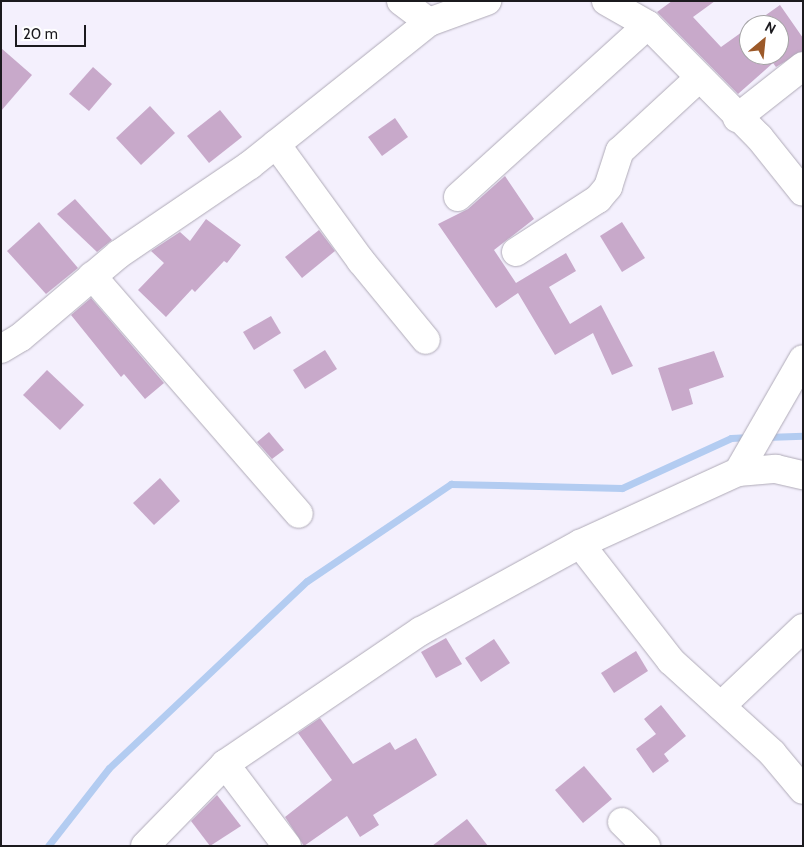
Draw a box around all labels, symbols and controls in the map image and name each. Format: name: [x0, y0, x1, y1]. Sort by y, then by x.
scale bar: [18, 15, 89, 47]
north arrow: [739, 15, 789, 65]
text: N: [762, 17, 779, 38]
text: 20 m: [23, 25, 58, 43]

